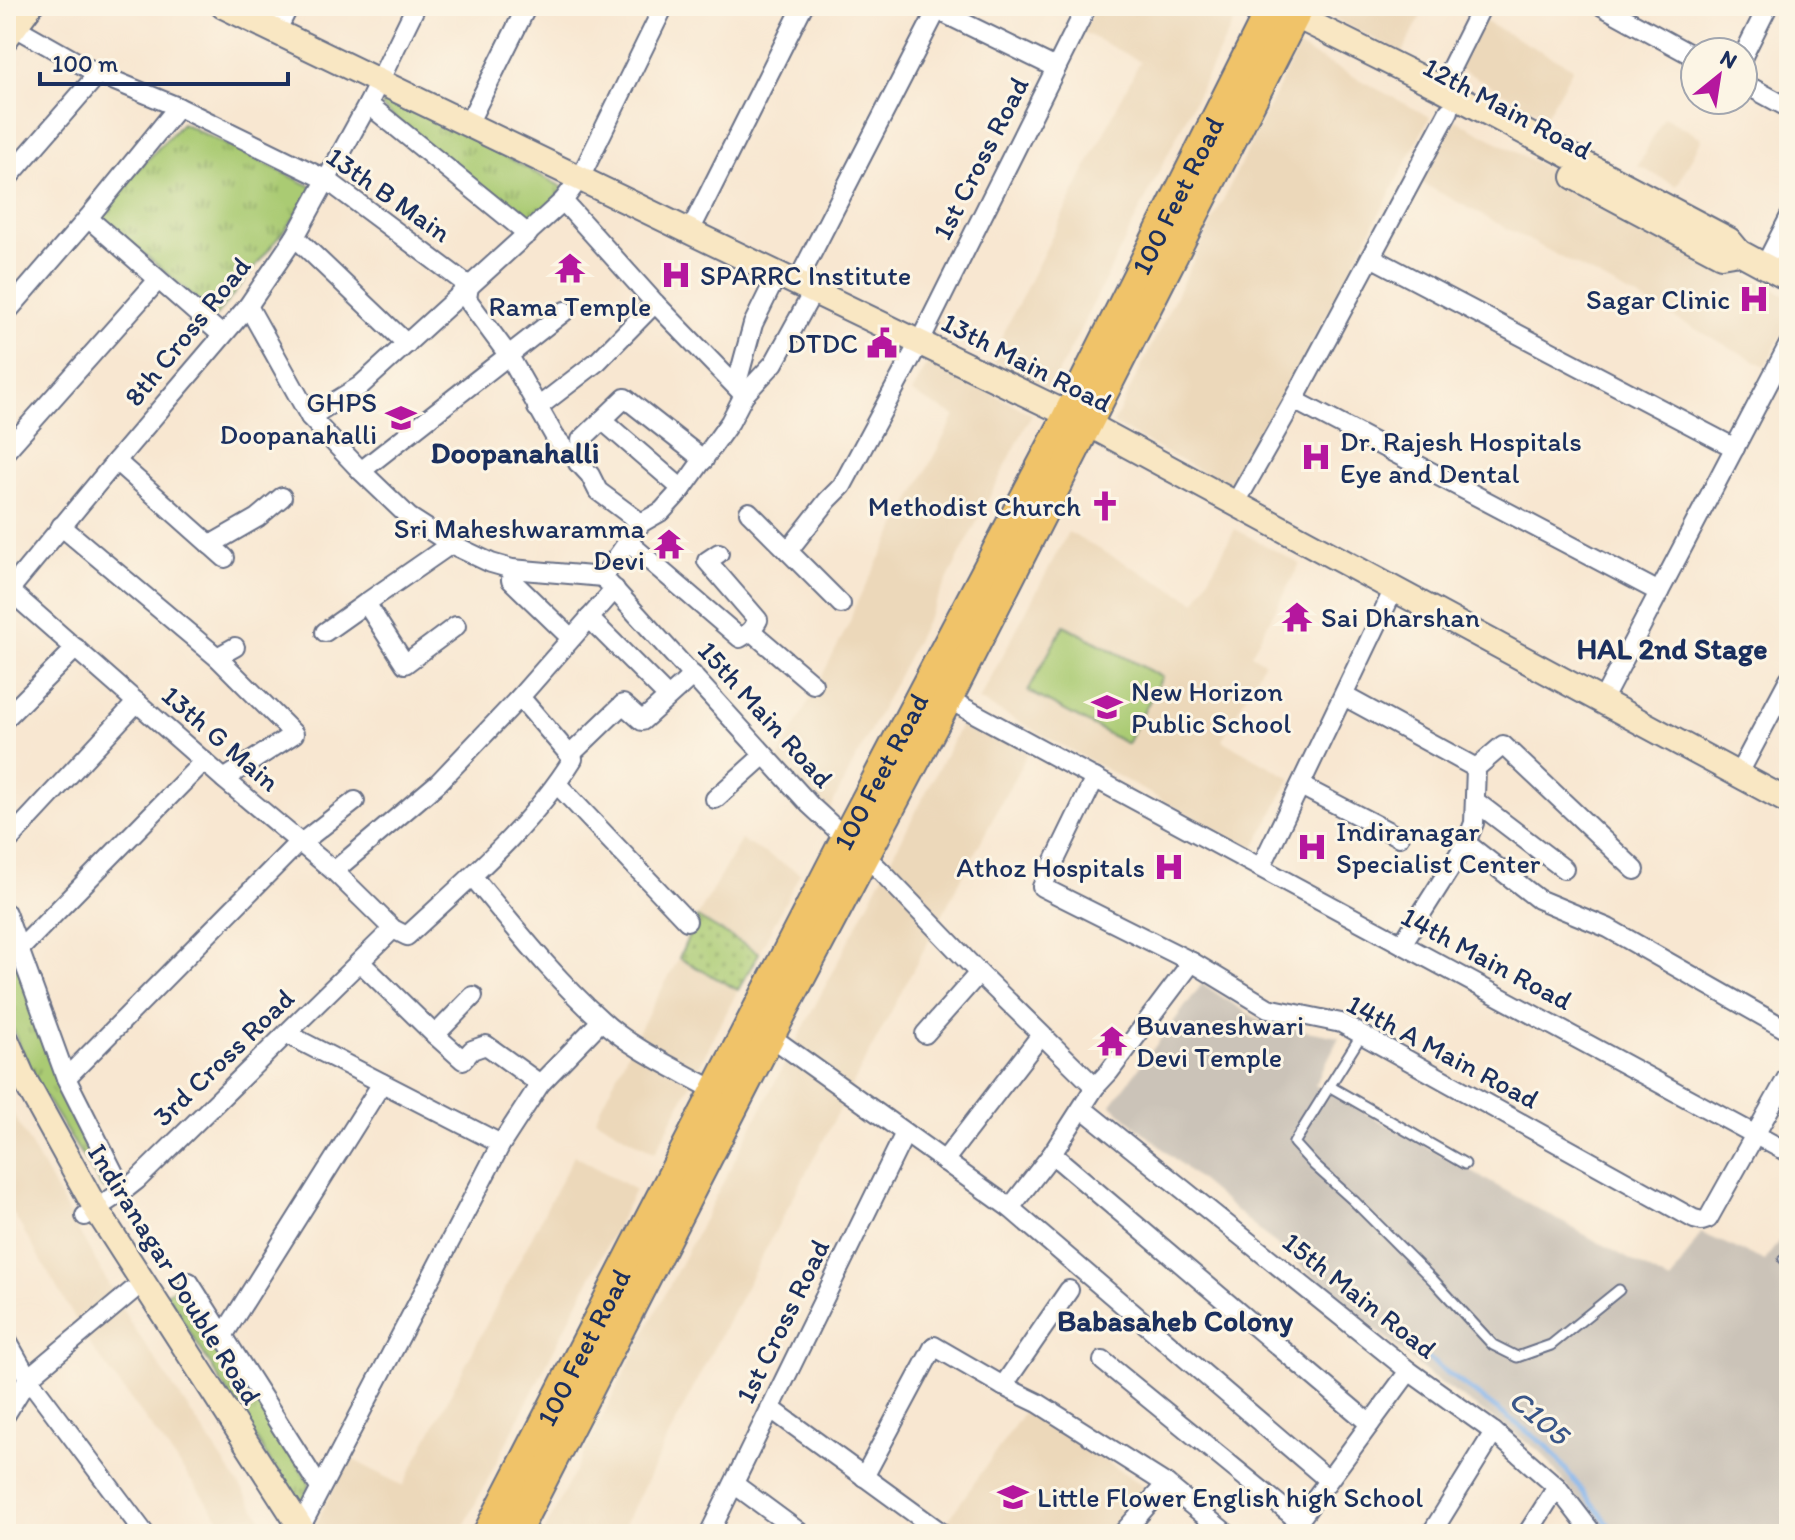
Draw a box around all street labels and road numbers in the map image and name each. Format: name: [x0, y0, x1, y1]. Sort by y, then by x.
street label: 12th Main Road: [1418, 49, 1599, 167]
street label: 1st Cross Road: [924, 71, 1036, 245]
street label: 100 Feet Road: [1124, 111, 1231, 280]
street label: 13th B Main: [320, 139, 458, 249]
street label: 8th Cross Road: [116, 249, 258, 413]
street label: 13th Main Road: [936, 304, 1118, 420]
street label: 15th Main Road: [691, 633, 841, 795]
street label: 13th G Main: [155, 678, 287, 799]
street label: 100 Feet Road: [825, 687, 936, 855]
street label: 14th Main Road: [1396, 899, 1579, 1018]
street label: 3rd Cross Road: [145, 981, 301, 1133]
street label: 14th A Main Road: [1341, 986, 1545, 1116]
street label: Indiranagar Double Road: [81, 1137, 269, 1411]
street label: 15th Main Road: [1276, 1224, 1444, 1366]
street label: 1st Cross Road: [728, 1233, 836, 1409]
street label: 100 Feet Road: [529, 1263, 638, 1432]

